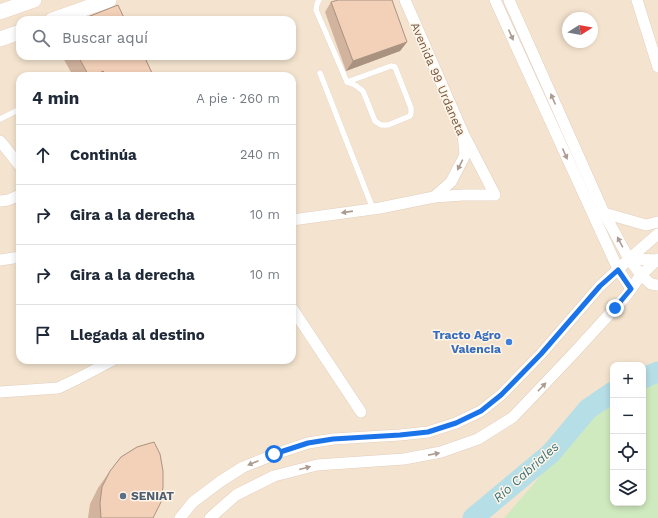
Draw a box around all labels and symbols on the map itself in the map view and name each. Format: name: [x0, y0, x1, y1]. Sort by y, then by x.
north arrow: [562, 12, 598, 48]
street label: Avenida 99 Urdaneta: [408, 20, 468, 138]
one-way arrow: [508, 30, 514, 41]
one-way arrow: [550, 94, 556, 105]
one-way arrow: [562, 148, 568, 159]
one-way arrow: [456, 160, 463, 171]
one-way arrow: [341, 209, 353, 215]
one-way arrow: [617, 237, 623, 248]
route end: [606, 299, 624, 317]
place label: Tracto Agro Valencia: [432, 328, 501, 356]
marker: Tracto Agro Valencia: [504, 337, 514, 347]
one-way arrow: [537, 382, 547, 392]
water label: Río Cabriales: [490, 439, 562, 505]
route start: [265, 445, 283, 463]
one-way arrow: [427, 450, 440, 456]
one-way arrow: [247, 460, 259, 466]
one-way arrow: [299, 465, 311, 471]
place label: SENIAT: [131, 489, 174, 503]
marker: SENIAT: [118, 491, 128, 501]

